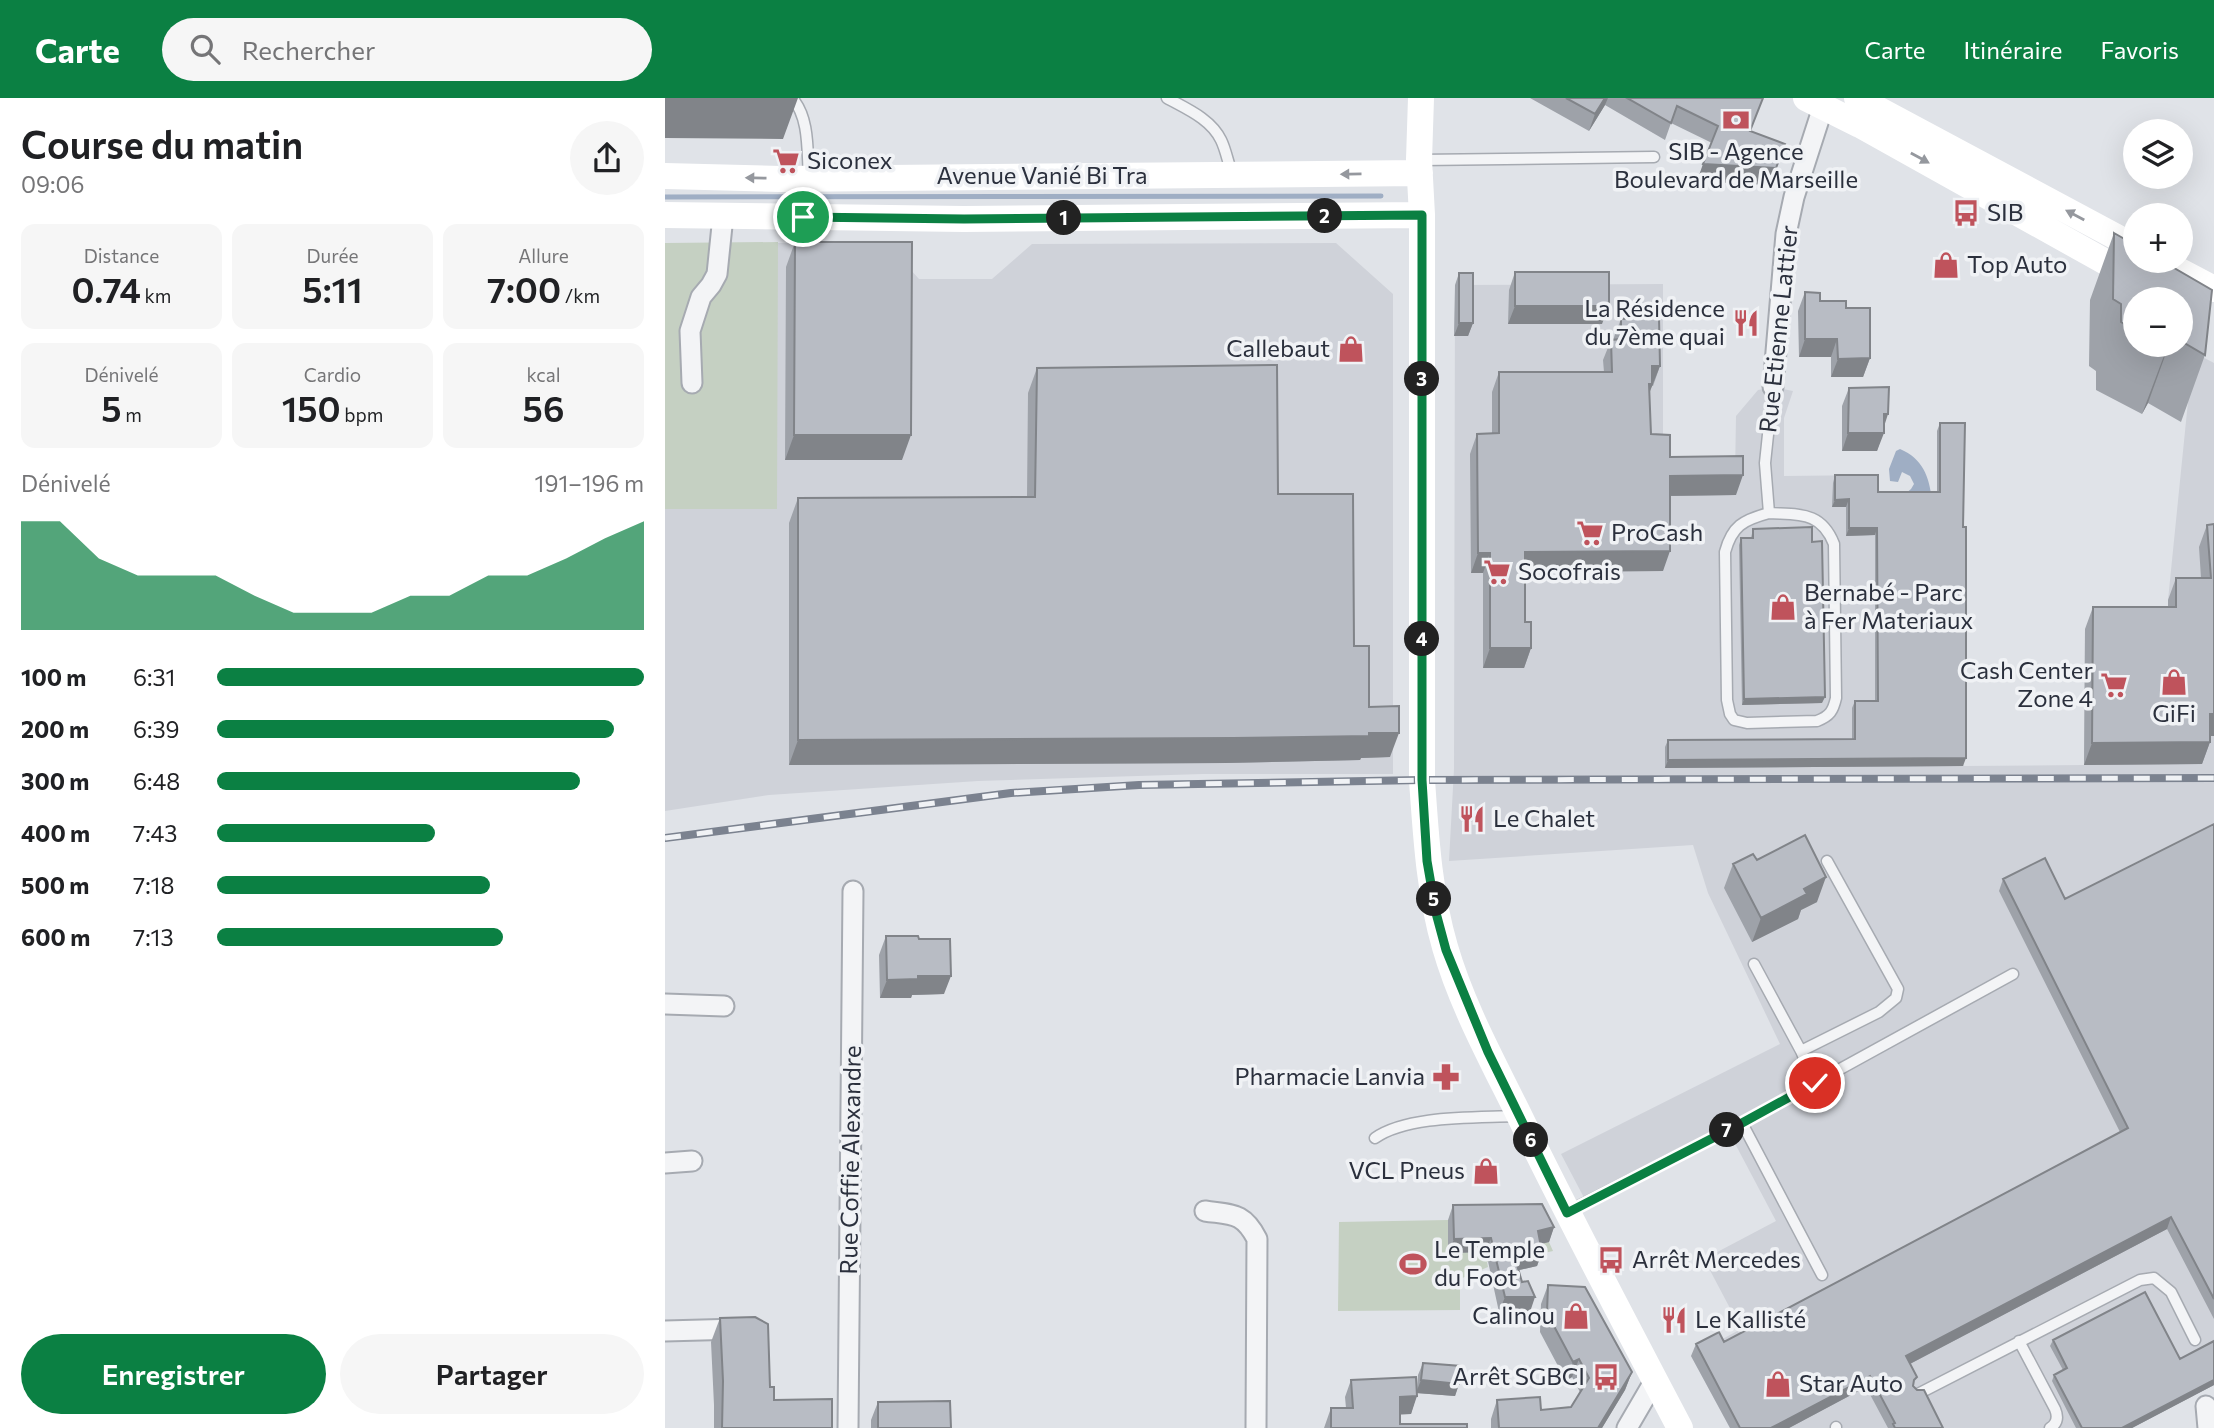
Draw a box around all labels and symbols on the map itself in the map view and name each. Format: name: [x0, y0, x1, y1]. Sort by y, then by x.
bank icon: SIB - Agence Boulevard de Marseille: [1721, 105, 1751, 135]
place label: SIB - Agence Boulevard de Marseille: [1614, 136, 1858, 193]
place label: Siconex: [807, 145, 893, 174]
supermarket icon: Siconex: [771, 146, 801, 176]
one-way arrow: [1910, 152, 1930, 164]
street label: Avenue Vanié Bi Tra: [936, 160, 1148, 189]
one-way arrow: [1340, 168, 1362, 180]
one-way arrow: [745, 172, 767, 184]
pin: [773, 187, 833, 247]
place label: SIB: [1987, 197, 2023, 226]
pin: 2: [1307, 198, 1343, 234]
bus stop icon: SIB: [1951, 198, 1981, 228]
pin: 1: [1047, 200, 1081, 236]
one-way arrow: [2065, 209, 2085, 221]
street label: Rue Etienne Lattier: [1752, 223, 1803, 434]
place label: Top Auto: [1967, 249, 2067, 278]
shop icon: Top Auto: [1931, 250, 1961, 280]
place label: La Résidence du 7ème quai: [1584, 293, 1725, 350]
restaurant icon: La Résidence du 7ème quai: [1731, 308, 1761, 338]
place label: Callebaut: [1226, 333, 1330, 362]
shop icon: Callebaut: [1336, 334, 1366, 364]
pin: 3: [1405, 362, 1439, 396]
place label: ProCash: [1611, 517, 1703, 546]
supermarket icon: ProCash: [1575, 518, 1605, 548]
place label: Socofrais: [1518, 556, 1621, 585]
supermarket icon: Socofrais: [1482, 557, 1512, 587]
place label: Bernabé - Parc à Fer Materiaux: [1804, 577, 1973, 634]
shop icon: Bernabé - Parc à Fer Materiaux: [1768, 592, 1798, 622]
pin: 4: [1405, 622, 1439, 656]
place label: Cash Center Zone 4: [1960, 655, 2093, 712]
shop icon: GiFi: [2159, 667, 2189, 697]
supermarket icon: Cash Center Zone 4: [2099, 670, 2129, 700]
place label: GiFi: [2152, 698, 2196, 727]
place label: Le Chalet: [1493, 803, 1595, 832]
restaurant icon: Le Chalet: [1457, 804, 1487, 834]
pin: 5: [1417, 882, 1451, 916]
street label: Rue Coffie Alexandre: [833, 1045, 866, 1275]
pin: [1785, 1053, 1845, 1113]
place label: Pharmacie Lanvia: [1234, 1061, 1425, 1090]
pharmacy icon: Pharmacie Lanvia: [1431, 1062, 1461, 1092]
pin: 7: [1709, 1112, 1745, 1148]
pin: 6: [1513, 1122, 1549, 1158]
place label: VCL Pneus: [1348, 1155, 1465, 1184]
shop icon: VCL Pneus: [1471, 1156, 1501, 1186]
place label: Le Temple du Foot: [1434, 1234, 1545, 1291]
place label: Arrêt Mercedes: [1632, 1244, 1801, 1273]
bus stop icon: Arrêt Mercedes: [1596, 1245, 1626, 1275]
sports icon: Le Temple du Foot: [1398, 1249, 1428, 1279]
place label: Calinou: [1472, 1300, 1555, 1329]
shop icon: Calinou: [1561, 1301, 1591, 1331]
place label: Le Kallisté: [1695, 1304, 1806, 1333]
restaurant icon: Le Kallisté: [1659, 1305, 1689, 1335]
place label: Arrêt SGBCI: [1452, 1361, 1585, 1390]
bus stop icon: Arrêt SGBCI: [1591, 1362, 1621, 1392]
place label: Star Auto: [1799, 1368, 1903, 1397]
shop icon: Star Auto: [1763, 1369, 1793, 1399]

